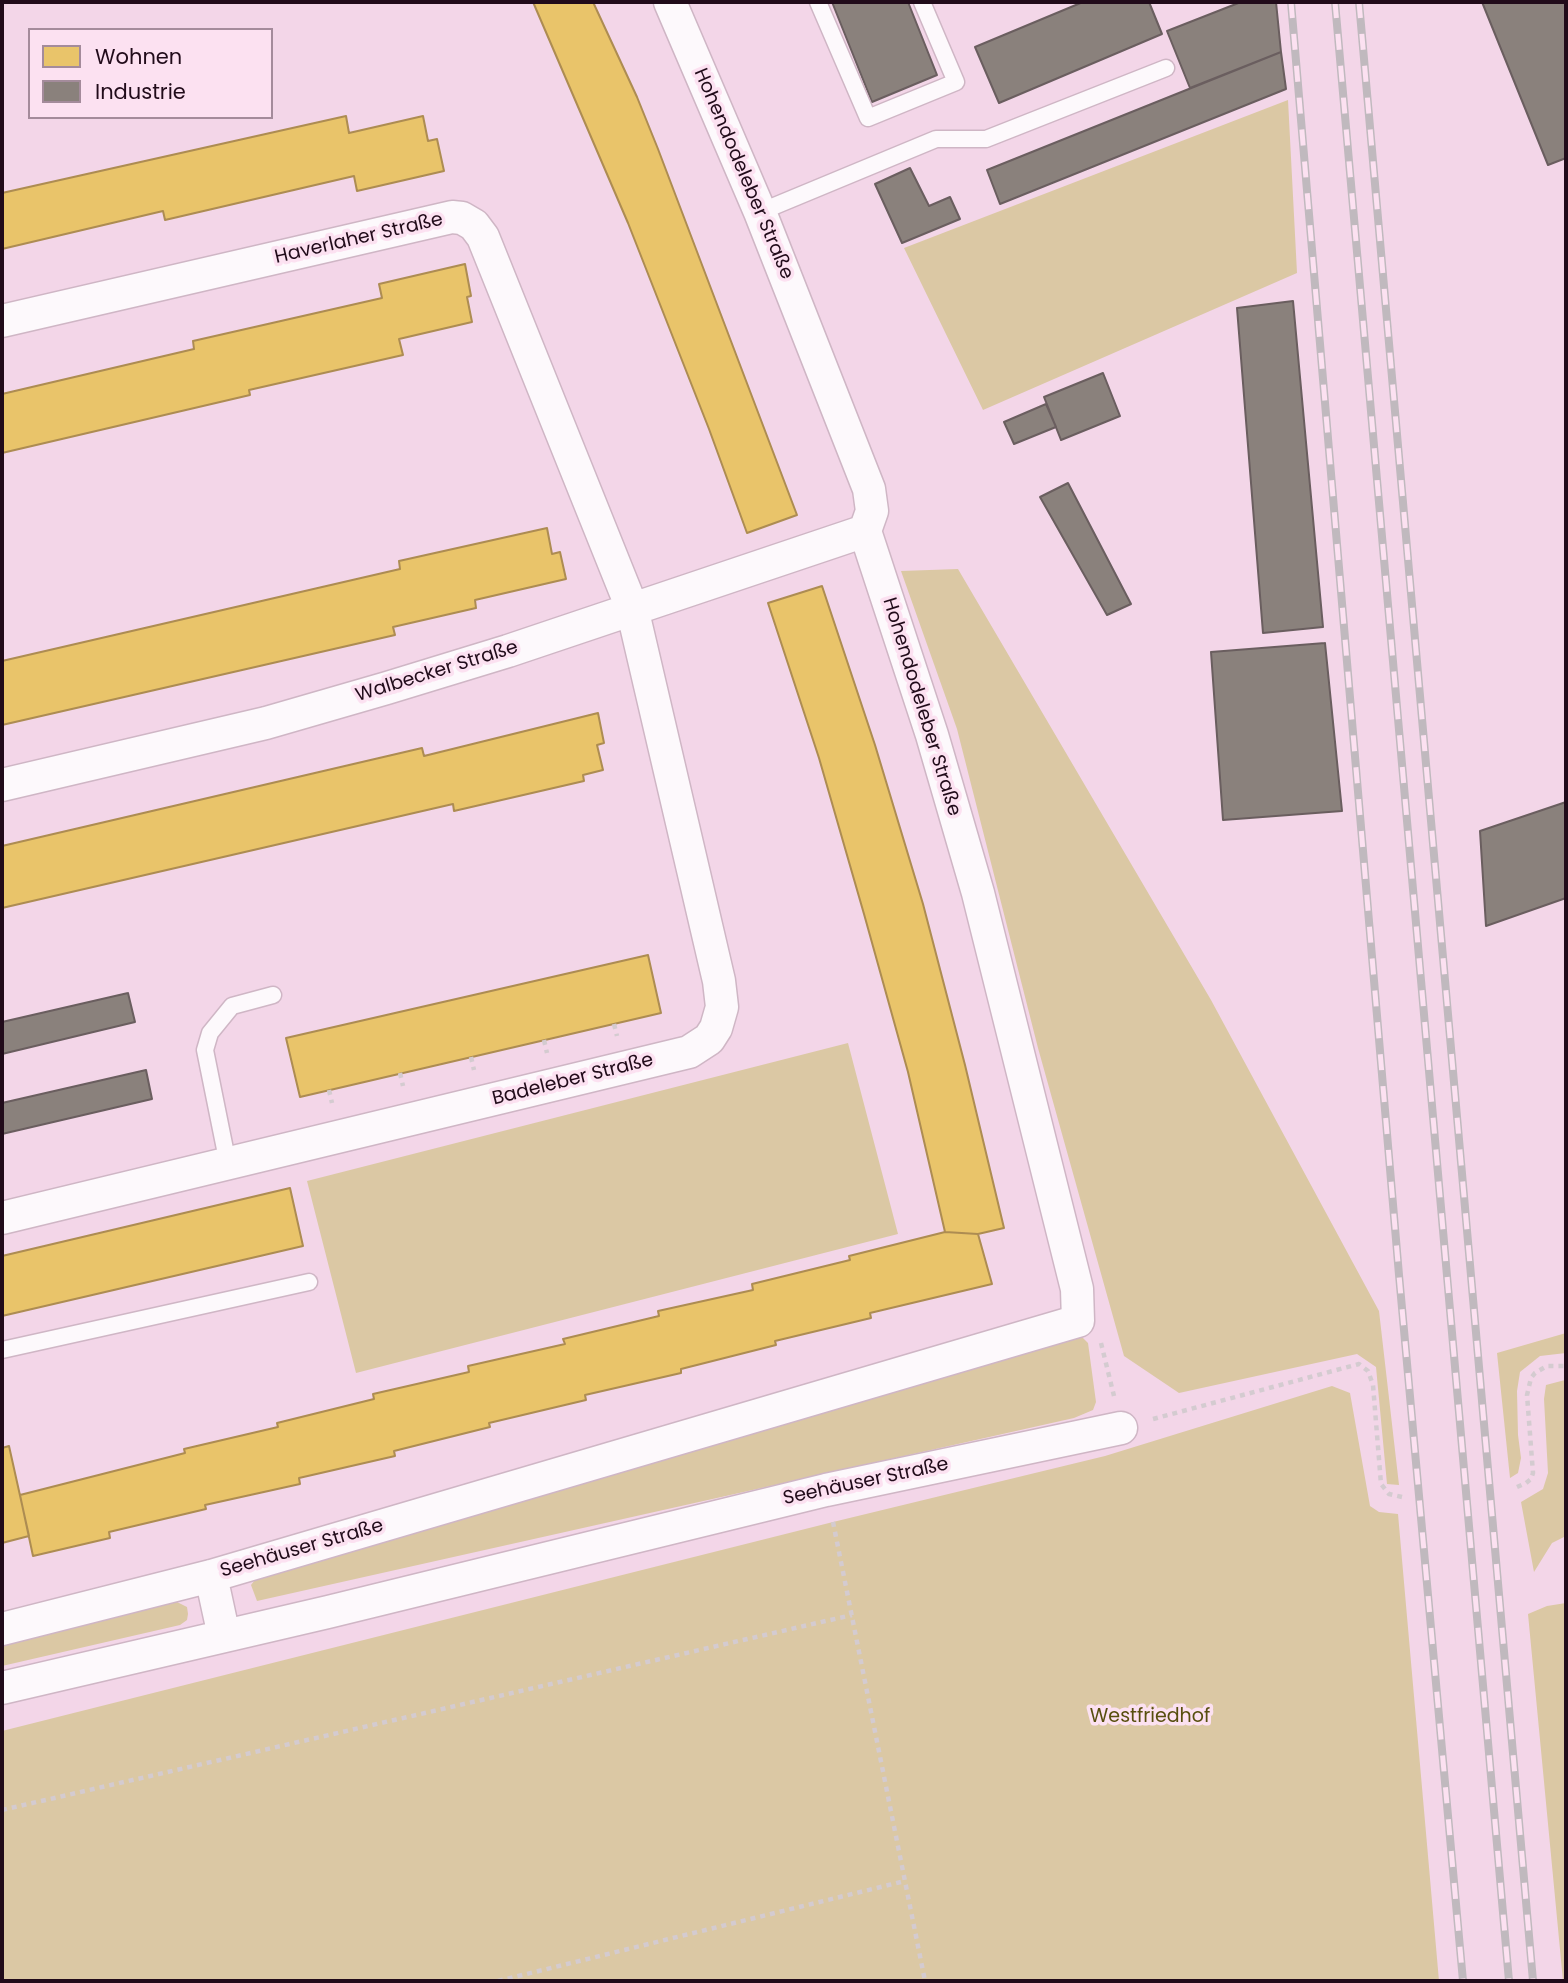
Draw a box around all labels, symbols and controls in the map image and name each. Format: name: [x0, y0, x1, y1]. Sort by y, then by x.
legend: [28, 28, 273, 119]
text: Wohnen: [95, 42, 182, 71]
street label: Hohendodeleber Straße: [688, 65, 798, 283]
text: Industrie: [95, 77, 186, 106]
street label: Haverlaher Straße: [273, 209, 445, 269]
street label: Hohendodeleber Straße: [877, 595, 965, 819]
street label: Walbecker Straße: [353, 636, 521, 708]
street label: Badeleber Straße: [490, 1049, 656, 1111]
street label: Seehäuser Straße: [781, 1453, 951, 1511]
street label: Seehäuser Straße: [218, 1515, 386, 1583]
park label: Westfriedhof: [1090, 1706, 1210, 1728]

